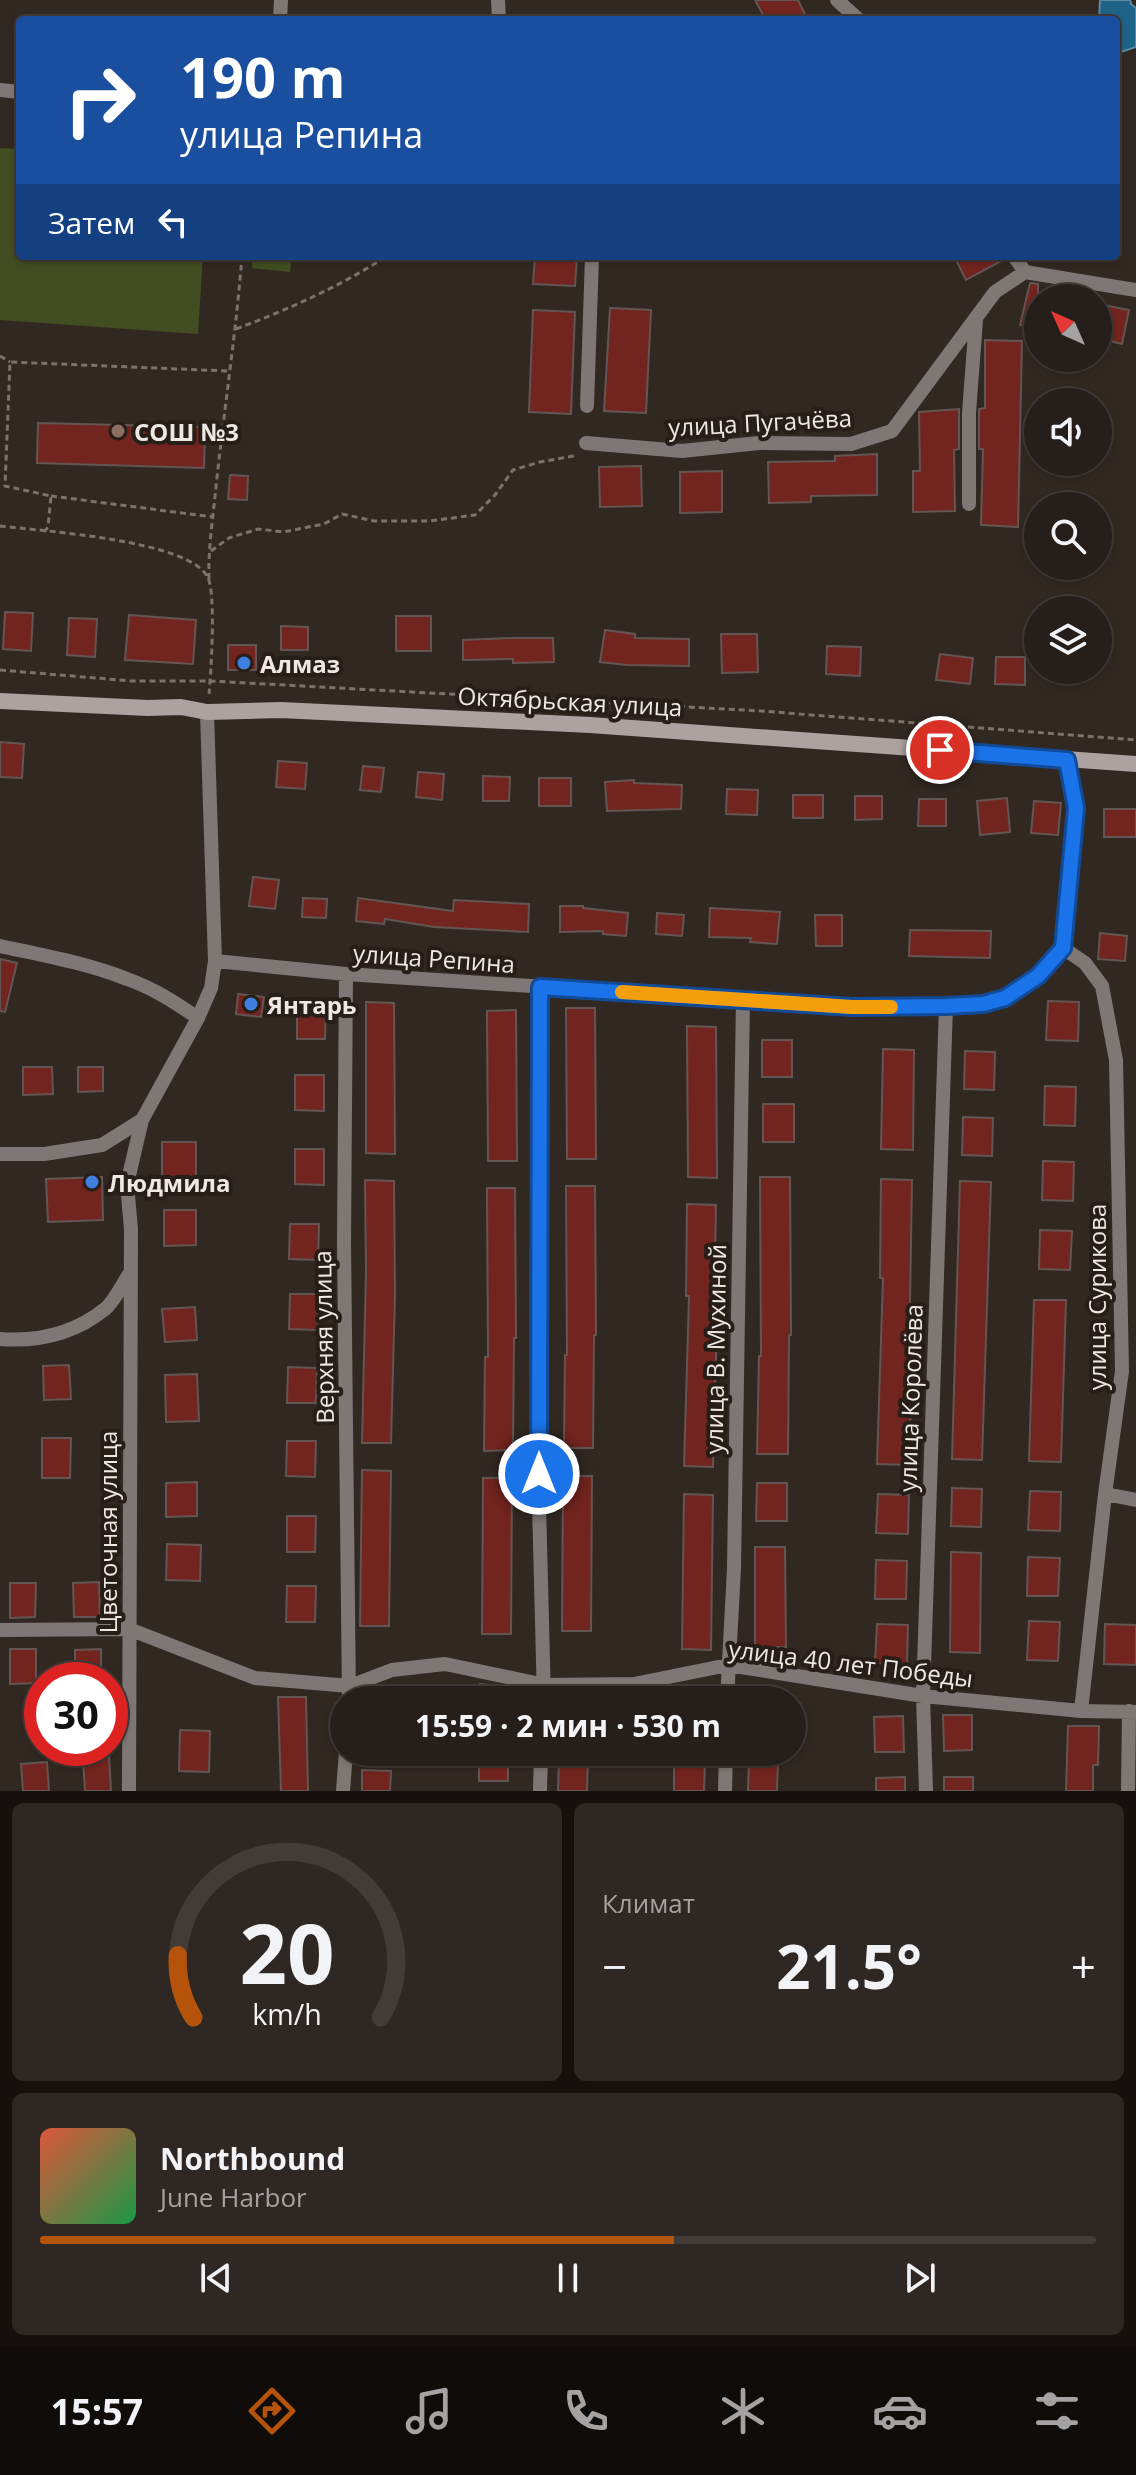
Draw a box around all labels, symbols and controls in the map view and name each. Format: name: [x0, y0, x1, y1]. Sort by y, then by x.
text: 190 m: [180, 38, 346, 114]
icon: right: [48, 48, 152, 152]
text: улица Репина: [180, 110, 423, 159]
icon: left: [151, 200, 195, 244]
text: Затем: [48, 202, 135, 243]
north arrow: [1024, 284, 1112, 372]
map controls: [1024, 284, 1112, 684]
button: sound: [1024, 388, 1112, 476]
street label: улица Пугачёва: [667, 401, 853, 443]
place label: СОШ №3: [134, 415, 239, 448]
marker: СОШ №3: [109, 422, 127, 440]
button: search: [1024, 492, 1112, 580]
button: layers: [1024, 596, 1112, 684]
place label: Алмаз: [260, 647, 340, 680]
marker: Алмаз: [235, 654, 253, 672]
street label: Октябрьская улица: [457, 679, 683, 723]
pin: [906, 716, 974, 784]
icon: arrive: [918, 728, 962, 772]
street label: улица Репина: [352, 936, 516, 980]
place label: Янтарь: [266, 988, 357, 1021]
marker: Янтарь: [242, 995, 260, 1013]
place label: Людмила: [108, 1166, 230, 1199]
marker: Людмила: [83, 1173, 101, 1191]
street label: улица Сурикова: [1080, 1204, 1113, 1390]
street label: улица В. Мухиной: [697, 1244, 733, 1454]
street label: Верхняя улица: [305, 1250, 341, 1424]
street label: улица Королёва: [890, 1303, 930, 1493]
street label: Цветочная улица: [91, 1431, 124, 1633]
position arrow: [497, 1432, 581, 1516]
street label: улица 40 лет Победы: [727, 1632, 975, 1694]
speed limit sign: 30: [24, 1662, 128, 1766]
text: 15:59 · 2 мин · 530 m: [415, 1705, 721, 1746]
text: Климат: [602, 1885, 695, 1921]
text: 20: [239, 1895, 335, 2008]
text: 21.5°: [776, 1925, 922, 2007]
text: −: [602, 1936, 627, 1996]
text: +: [1071, 1936, 1096, 1996]
text: km/h: [252, 1994, 322, 2033]
text: Northbound: [160, 2138, 345, 2179]
text: June Harbor: [160, 2179, 307, 2215]
icon: previous: [194, 2256, 238, 2300]
icon: pause: [546, 2256, 590, 2300]
icon: next: [898, 2256, 942, 2300]
icon: directions: [244, 2383, 300, 2439]
icon: music: [401, 2383, 457, 2439]
icon: phone: [558, 2383, 614, 2439]
icon: climate: [715, 2383, 771, 2439]
icon: car: [872, 2383, 928, 2439]
icon: filters: [1029, 2383, 1085, 2439]
text: 15:57: [51, 2387, 143, 2436]

